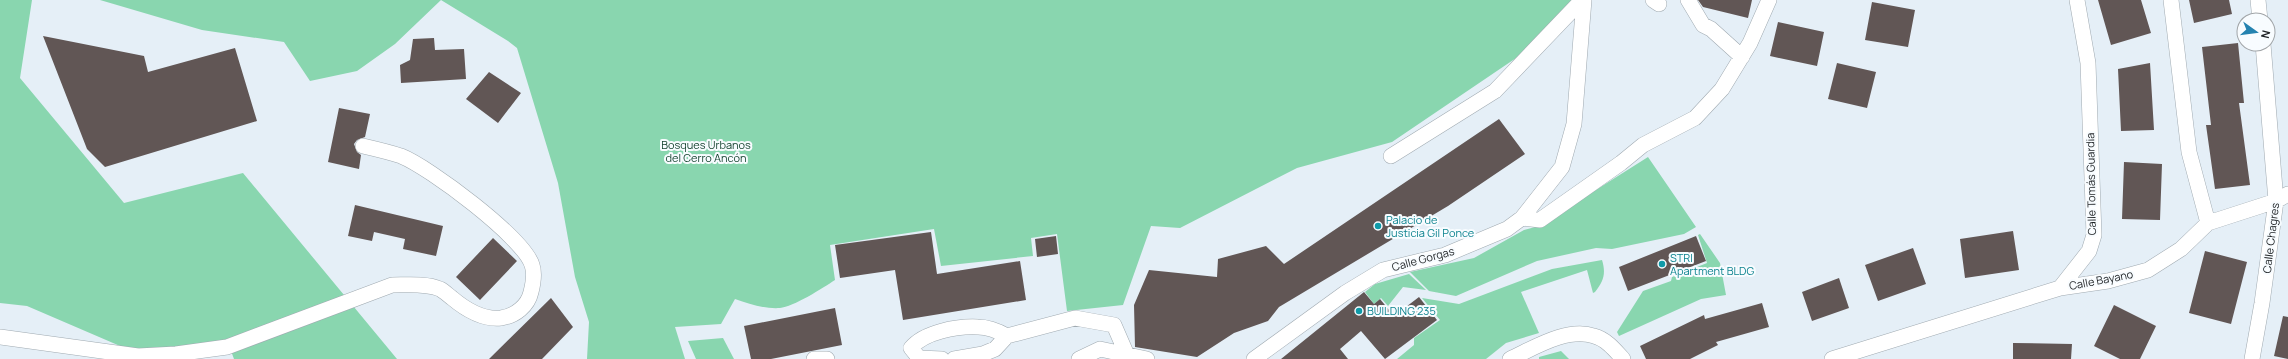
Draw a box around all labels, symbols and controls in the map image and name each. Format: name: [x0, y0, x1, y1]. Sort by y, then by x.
north arrow: [2236, 12, 2276, 52]
text: N: [2258, 29, 2274, 40]
street label: Calle Tomás Guardia: [2082, 132, 2099, 236]
park label: Bosques Urbanos del Cerro Ancón: [661, 137, 751, 165]
street label: Calle Chagres: [2259, 202, 2282, 274]
place label: Palacio de Justicia Gil Ponce: [1386, 212, 1475, 240]
marker: Palacio de Justicia Gil Ponce: [1373, 221, 1383, 231]
street label: Calle Gorgas: [1390, 243, 1456, 274]
place label: STRI Apartment BLDG: [1670, 250, 1754, 278]
marker: STRI Apartment BLDG: [1657, 259, 1667, 269]
street label: Calle Bayano: [2068, 266, 2135, 293]
place label: BUILDING 235: [1367, 303, 1436, 318]
marker: BUILDING 235: [1354, 306, 1364, 316]

